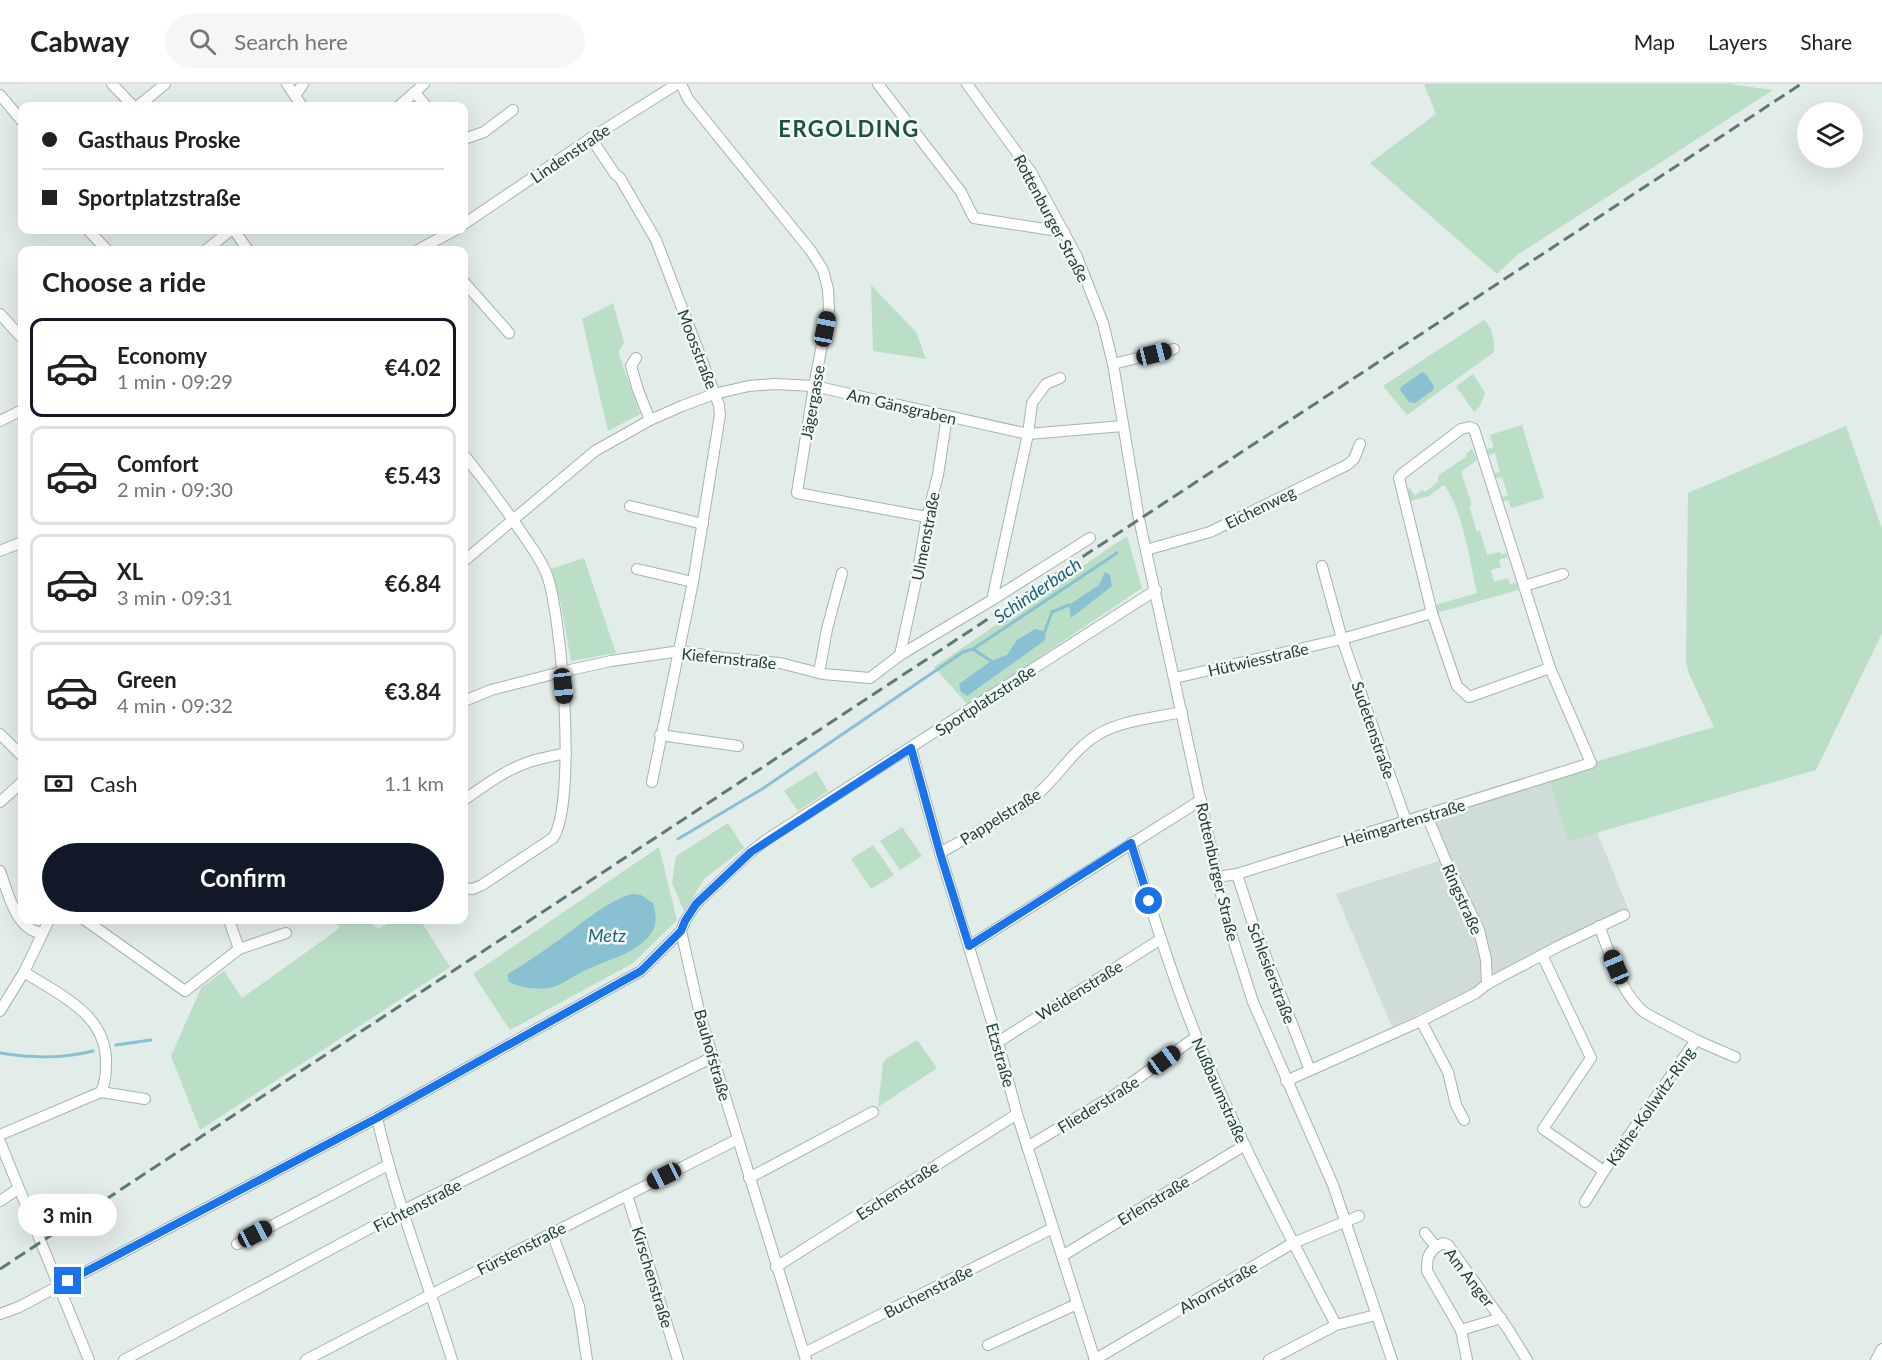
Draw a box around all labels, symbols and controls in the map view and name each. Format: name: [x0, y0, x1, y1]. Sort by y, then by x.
search box: [165, 14, 585, 68]
text: Cabway: [30, 24, 129, 58]
icon: search: [186, 25, 219, 58]
text: Search here: [234, 28, 348, 55]
text: Map: [1634, 29, 1675, 54]
text: Layers: [1708, 29, 1767, 54]
text: Share: [1800, 29, 1852, 54]
map controls: [1797, 102, 1863, 168]
button: layers: [1797, 102, 1863, 168]
district label: ERGOLDING: [778, 115, 920, 142]
street label: Lindenstraße: [527, 120, 613, 186]
text: Gasthaus Proske: [78, 126, 241, 153]
street label: Rottenburger Straße: [1010, 151, 1094, 285]
text: Sportplatzstraße: [78, 184, 241, 211]
text: Choose a ride: [42, 265, 206, 298]
street label: Moosstraße: [674, 307, 722, 391]
car: [813, 310, 837, 348]
icon: car: [45, 341, 99, 395]
car: [1134, 341, 1174, 367]
text: Economy: [117, 342, 207, 369]
text: €4.02: [385, 354, 441, 381]
street label: Jägergasse: [796, 363, 828, 441]
text: 1 min · 09:29: [117, 369, 233, 393]
street label: Am Gänsgraben: [845, 384, 959, 428]
icon: car: [45, 449, 99, 503]
text: Comfort: [117, 450, 199, 477]
text: €5.43: [385, 462, 441, 489]
text: 2 min · 09:30: [117, 477, 233, 501]
street label: Eichenweg: [1222, 482, 1298, 532]
street label: Ulmenstraße: [907, 490, 943, 582]
water label: Schinderbach: [989, 553, 1085, 627]
icon: car: [45, 557, 99, 611]
text: XL: [117, 558, 143, 585]
text: €6.84: [385, 570, 441, 597]
text: 3 min · 09:31: [117, 585, 233, 609]
street label: Hütwiesstraße: [1206, 638, 1310, 680]
street label: Kiefernstraße: [681, 644, 777, 672]
street label: Sportplatzstraße: [931, 661, 1039, 739]
icon: car: [45, 665, 99, 719]
text: Green: [117, 666, 177, 693]
car: [552, 667, 574, 705]
text: €3.84: [385, 678, 441, 705]
street label: Sudetenstraße: [1348, 679, 1400, 781]
text: 4 min · 09:32: [117, 693, 233, 717]
icon: cash: [42, 767, 75, 800]
text: Cash: [90, 770, 137, 797]
text: 1.1 km: [384, 771, 444, 795]
street label: Pappelstraße: [956, 784, 1044, 848]
street label: Heimgartenstraße: [1341, 794, 1467, 850]
street label: Rottenburger Straße: [1193, 801, 1243, 943]
button: Confirm: [42, 843, 444, 912]
street label: Ringstraße: [1439, 861, 1487, 937]
route start: [1135, 887, 1162, 914]
street label: Schlesierstraße: [1244, 920, 1300, 1026]
water label: Metz: [588, 924, 626, 946]
car: [1601, 947, 1631, 987]
street label: Weidenstraße: [1032, 956, 1126, 1024]
street label: Bauhofstraße: [691, 1007, 735, 1103]
street label: Etzstraße: [983, 1021, 1019, 1089]
street label: Nußbaumstraße: [1188, 1034, 1252, 1146]
car: [1144, 1042, 1184, 1078]
street label: Käthe-Kollwitz-Ring: [1602, 1043, 1698, 1169]
street label: Fliederstraße: [1054, 1072, 1142, 1136]
street label: Eschenstraße: [852, 1156, 942, 1224]
car: [644, 1160, 684, 1192]
street label: Erlenstraße: [1114, 1171, 1192, 1229]
street label: Fichtenstraße: [370, 1175, 464, 1235]
callout: 3 min: [19, 1194, 118, 1236]
text: 3 min: [43, 1203, 92, 1227]
street label: Fürstenstraße: [473, 1217, 569, 1279]
car: [235, 1218, 275, 1250]
street label: Kirschenstraße: [629, 1224, 677, 1330]
street label: Am Anger: [1441, 1244, 1499, 1310]
street label: Ahornstraße: [1175, 1257, 1261, 1317]
street label: Buchenstraße: [880, 1260, 976, 1322]
route end: [54, 1267, 81, 1294]

